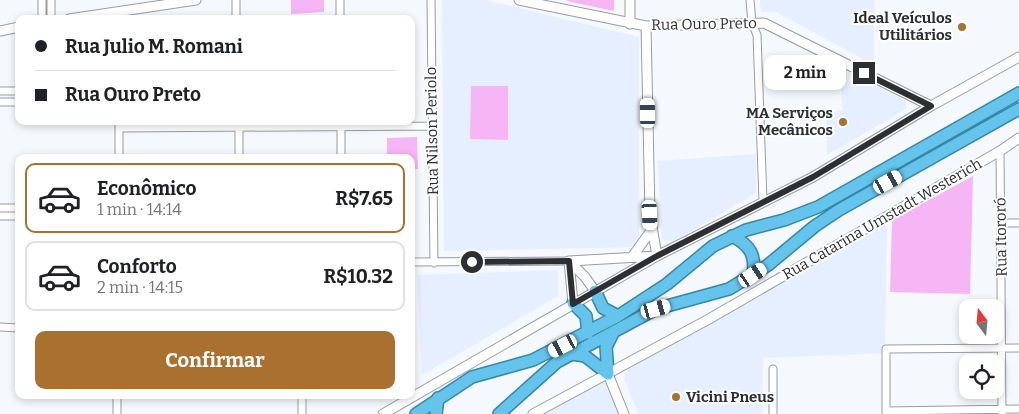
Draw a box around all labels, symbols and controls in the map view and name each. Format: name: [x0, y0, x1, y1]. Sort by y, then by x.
place label: Ideal Veículos Utilitários: [853, 9, 952, 44]
street label: Rua Ouro Preto: [651, 14, 757, 34]
marker: Ideal Veículos Utilitários: [956, 21, 968, 33]
text: Rua Julio M. Romani: [65, 35, 243, 58]
callout: 2 min: [764, 56, 846, 90]
route end: [853, 62, 875, 84]
text: 2 min: [784, 63, 826, 82]
street label: Rua Nilson Periolo: [422, 67, 442, 195]
text: Rua Ouro Preto: [65, 83, 201, 106]
car: [640, 98, 655, 128]
place label: MA Serviços Mecânicos: [746, 104, 833, 139]
marker: MA Serviços Mecânicos: [837, 116, 849, 128]
street label: Rua Catarina Umstadt Westerich: [779, 154, 985, 284]
car: [871, 168, 904, 196]
icon: car: [37, 176, 82, 221]
text: Econômico: [97, 177, 197, 200]
text: R$7.65: [335, 187, 393, 210]
street label: Rua Itororó: [991, 197, 1011, 277]
text: 1 min · 14:14: [97, 200, 182, 219]
car: [641, 200, 658, 230]
route start: [461, 251, 483, 273]
icon: car: [37, 254, 82, 299]
text: Conforto: [97, 255, 177, 278]
car: [736, 260, 769, 290]
text: R$10.32: [323, 265, 393, 288]
text: 2 min · 14:15: [97, 278, 183, 297]
car: [639, 298, 672, 320]
north arrow: [959, 299, 1004, 344]
map controls: [959, 299, 1004, 399]
button: Confirmar: [35, 331, 395, 389]
car: [546, 333, 579, 359]
button: locate: [959, 354, 1004, 399]
place label: Vicini Pneus: [686, 388, 774, 406]
marker: Vicini Pneus: [670, 391, 682, 403]

